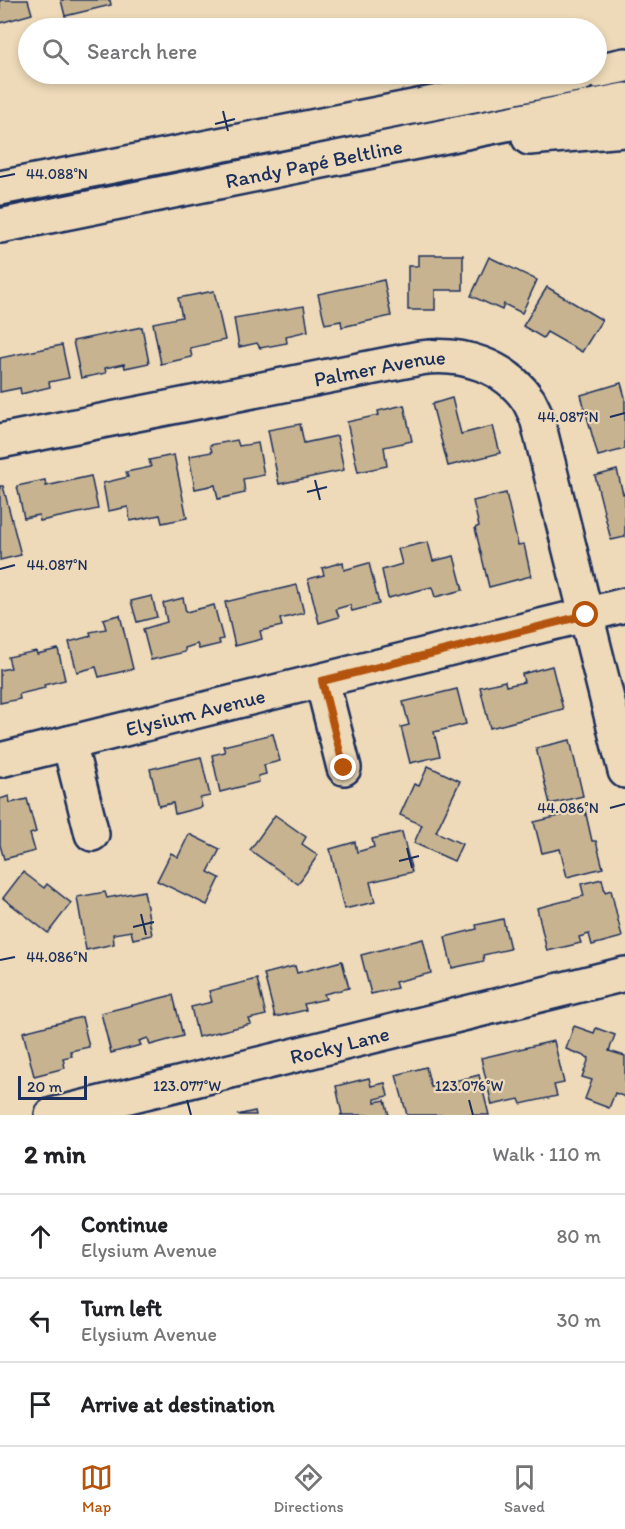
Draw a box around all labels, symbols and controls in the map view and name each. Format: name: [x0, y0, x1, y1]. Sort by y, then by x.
search box: [18, 18, 607, 84]
icon: search: [39, 35, 72, 68]
text: Search here: [87, 38, 197, 65]
street label: Randy Papé Beltline: [223, 133, 404, 193]
text: 44.088°N: [26, 165, 88, 183]
street label: Palmer Avenue: [311, 344, 446, 391]
text: 44.087°N: [537, 408, 599, 426]
text: 44.087°N: [26, 556, 88, 574]
route start: [572, 601, 598, 627]
street label: Elysium Avenue: [123, 682, 267, 741]
route end: [330, 754, 356, 780]
text: 44.086°N: [537, 799, 599, 817]
text: 44.086°N: [26, 948, 88, 966]
street label: Rocky Lane: [287, 1020, 392, 1069]
scale bar: [18, 1073, 87, 1100]
text: 20 m: [27, 1077, 62, 1096]
text: 123.077°W: [153, 1077, 221, 1095]
text: 123.076°W: [435, 1077, 503, 1095]
text: 2 min: [24, 1138, 86, 1170]
text: Walk · 110 m: [492, 1142, 601, 1166]
text: Continue: [81, 1211, 168, 1238]
icon: ahead: [24, 1220, 57, 1253]
text: 80 m: [556, 1224, 601, 1248]
text: Elysium Avenue: [81, 1238, 217, 1262]
text: Turn left: [81, 1295, 162, 1322]
icon: left: [24, 1304, 57, 1337]
text: 30 m: [556, 1308, 601, 1332]
text: Elysium Avenue: [81, 1322, 217, 1346]
icon: arrive: [24, 1388, 57, 1421]
text: Arrive at destination: [81, 1391, 275, 1418]
tab: Map: [80, 1461, 113, 1516]
tab: Directions: [273, 1461, 344, 1516]
tab: Saved: [504, 1461, 545, 1516]

